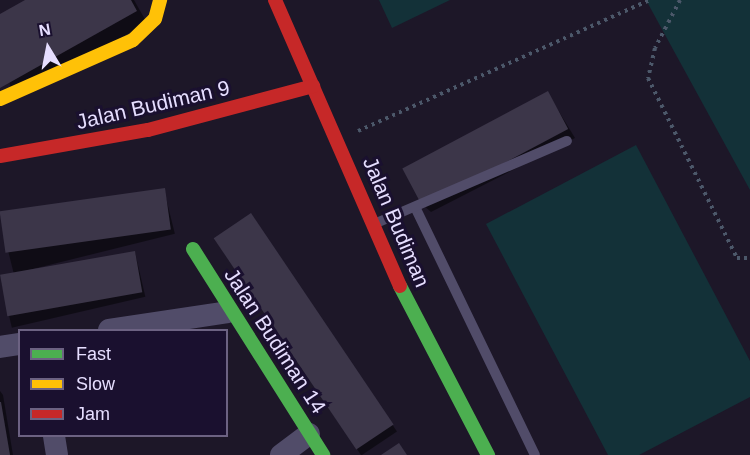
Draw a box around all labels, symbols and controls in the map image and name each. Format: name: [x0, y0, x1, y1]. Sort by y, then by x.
north arrow: [18, 18, 78, 78]
text: N: [38, 20, 52, 39]
street label: Jalan Budiman 9: [74, 75, 232, 135]
street label: Jalan Budiman: [357, 153, 435, 291]
street label: Jalan Budiman 14: [219, 264, 331, 418]
legend: [18, 329, 228, 437]
text: Fast: [76, 344, 111, 364]
text: Slow: [76, 374, 115, 394]
text: Jam: [76, 404, 110, 424]

